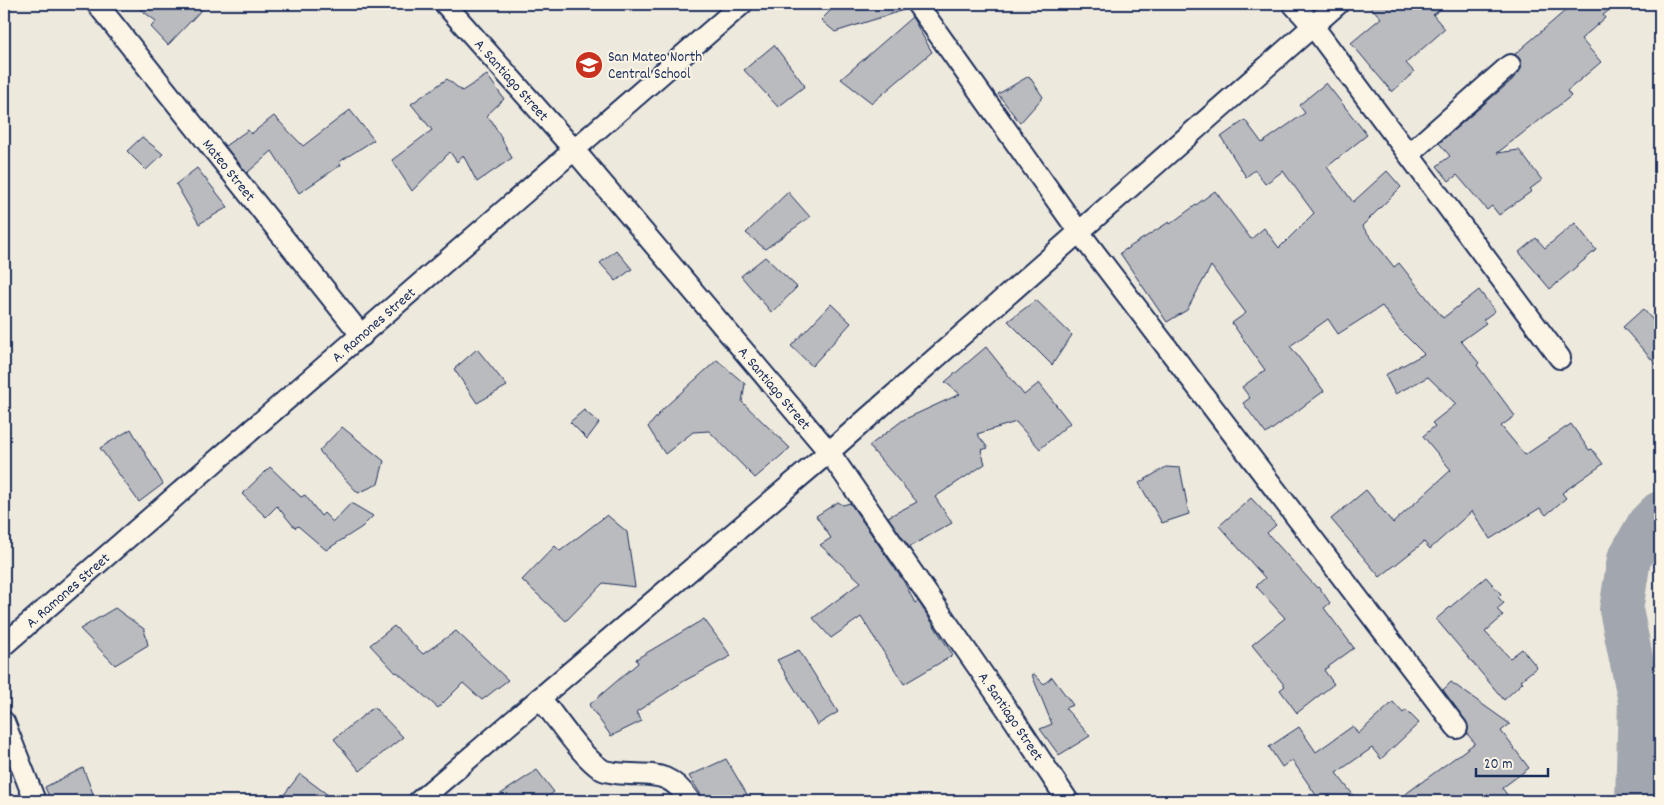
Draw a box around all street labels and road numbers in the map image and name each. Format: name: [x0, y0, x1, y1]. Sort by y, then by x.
street label: A. Santiago Street: [468, 35, 553, 127]
street label: Mateo Street: [196, 135, 260, 207]
street label: A. Ramones Street: [328, 283, 422, 369]
street label: A. Santiago Street: [732, 342, 815, 436]
street label: A. Ramones Street: [22, 548, 116, 634]
street label: A. Santiago Street: [972, 668, 1048, 767]

